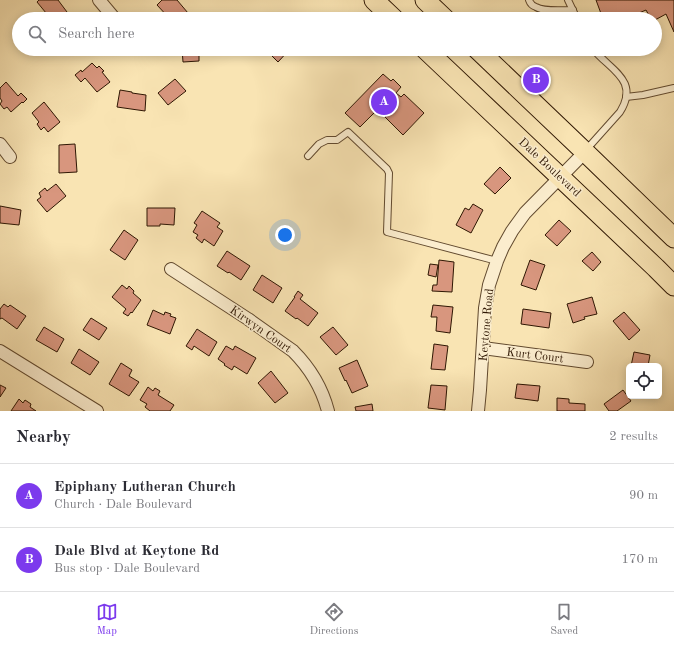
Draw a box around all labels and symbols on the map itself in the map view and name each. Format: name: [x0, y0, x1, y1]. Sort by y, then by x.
pin: B: [523, 65, 549, 95]
pin: A: [371, 87, 397, 117]
street label: Dale Boulevard: [516, 136, 583, 199]
your location: [275, 225, 295, 245]
street label: Keytone Road: [478, 288, 496, 362]
street label: Kirwyn Court: [227, 304, 293, 355]
street label: Kurt Court: [506, 347, 564, 365]

